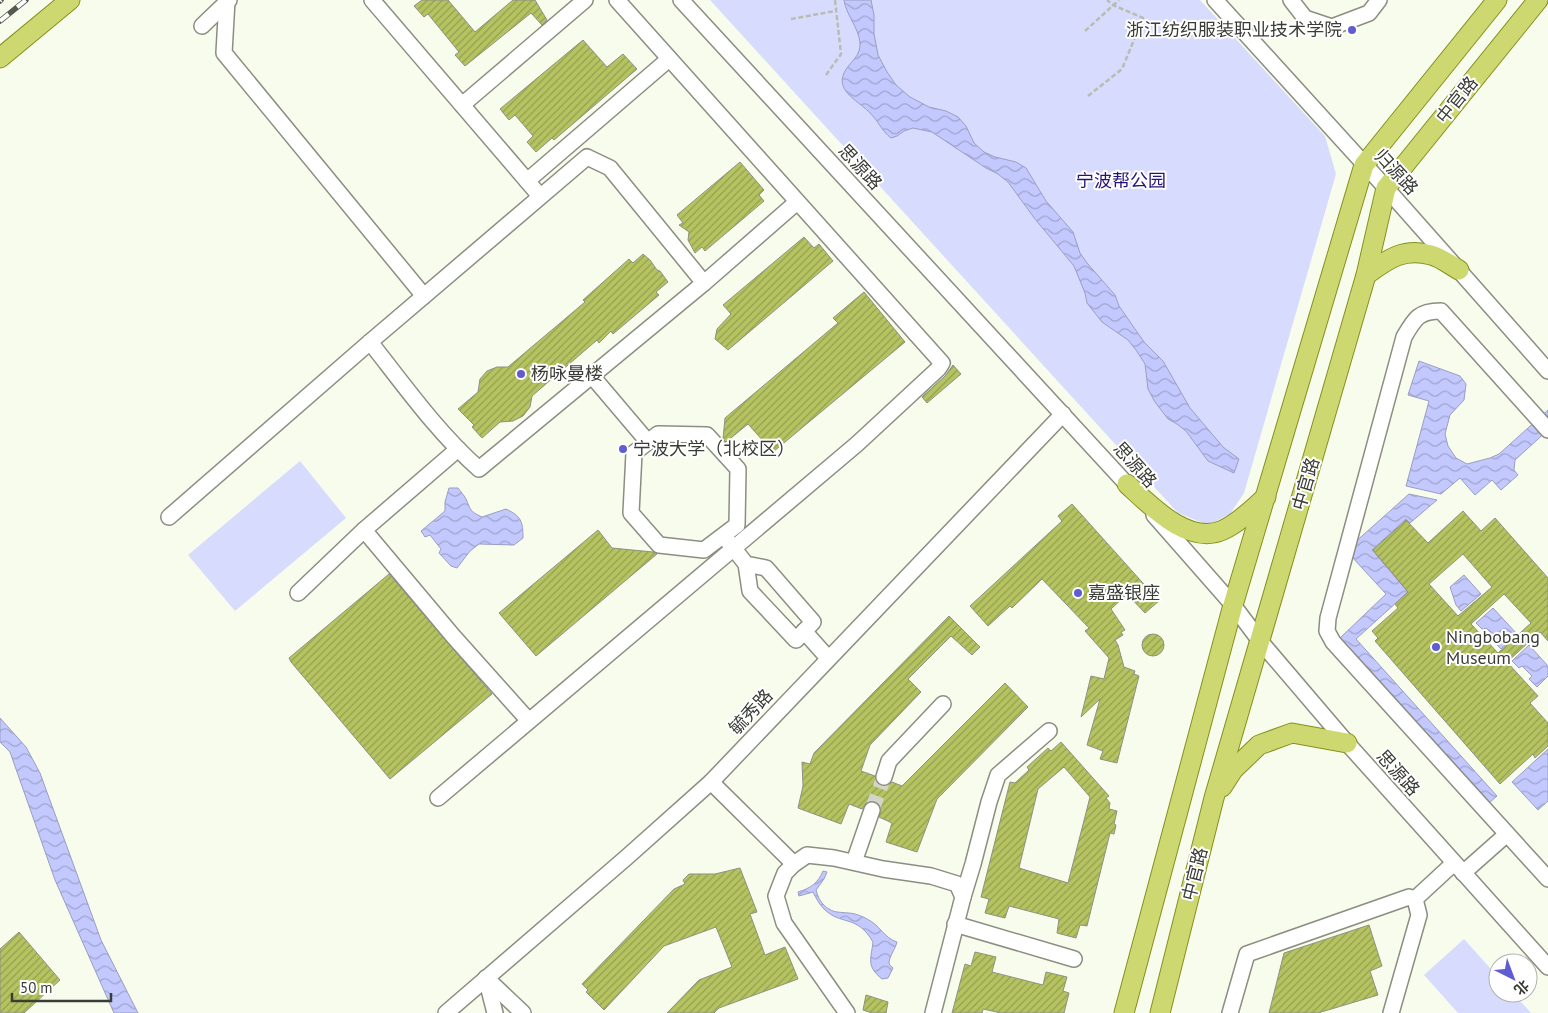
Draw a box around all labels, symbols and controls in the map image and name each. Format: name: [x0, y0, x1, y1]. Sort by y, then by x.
place label: 浙江纺织服装职业技术学院: [1126, 18, 1342, 41]
marker: 浙江纺织服装职业技术学院: [1346, 24, 1358, 36]
street label: 中官路: [1431, 71, 1483, 128]
street label: 思源路: [834, 139, 887, 194]
street label: 归源路: [1370, 144, 1423, 199]
park label: 宁波帮公园: [1076, 169, 1166, 192]
place label: 杨咏曼楼: [531, 362, 603, 385]
marker: 杨咏曼楼: [515, 368, 527, 380]
place label: 宁波大学（北校区）: [633, 437, 795, 460]
street label: 思源路: [1109, 437, 1162, 492]
marker: 宁波大学（北校区）: [617, 443, 629, 455]
street label: 中官路: [1287, 455, 1324, 513]
place label: 嘉盛银座: [1088, 581, 1160, 604]
marker: 嘉盛银座: [1072, 587, 1084, 599]
place label: Ningbobang Museum: [1446, 625, 1540, 669]
marker: Ningbobang Museum: [1430, 641, 1442, 653]
street label: 毓秀路: [724, 684, 777, 739]
street label: 思源路: [1372, 745, 1425, 800]
street label: 中官路: [1177, 845, 1212, 903]
north arrow: [1488, 953, 1538, 1003]
scale bar: [12, 970, 111, 1002]
text: 北: [1510, 976, 1533, 999]
text: 50 m: [20, 978, 53, 997]

